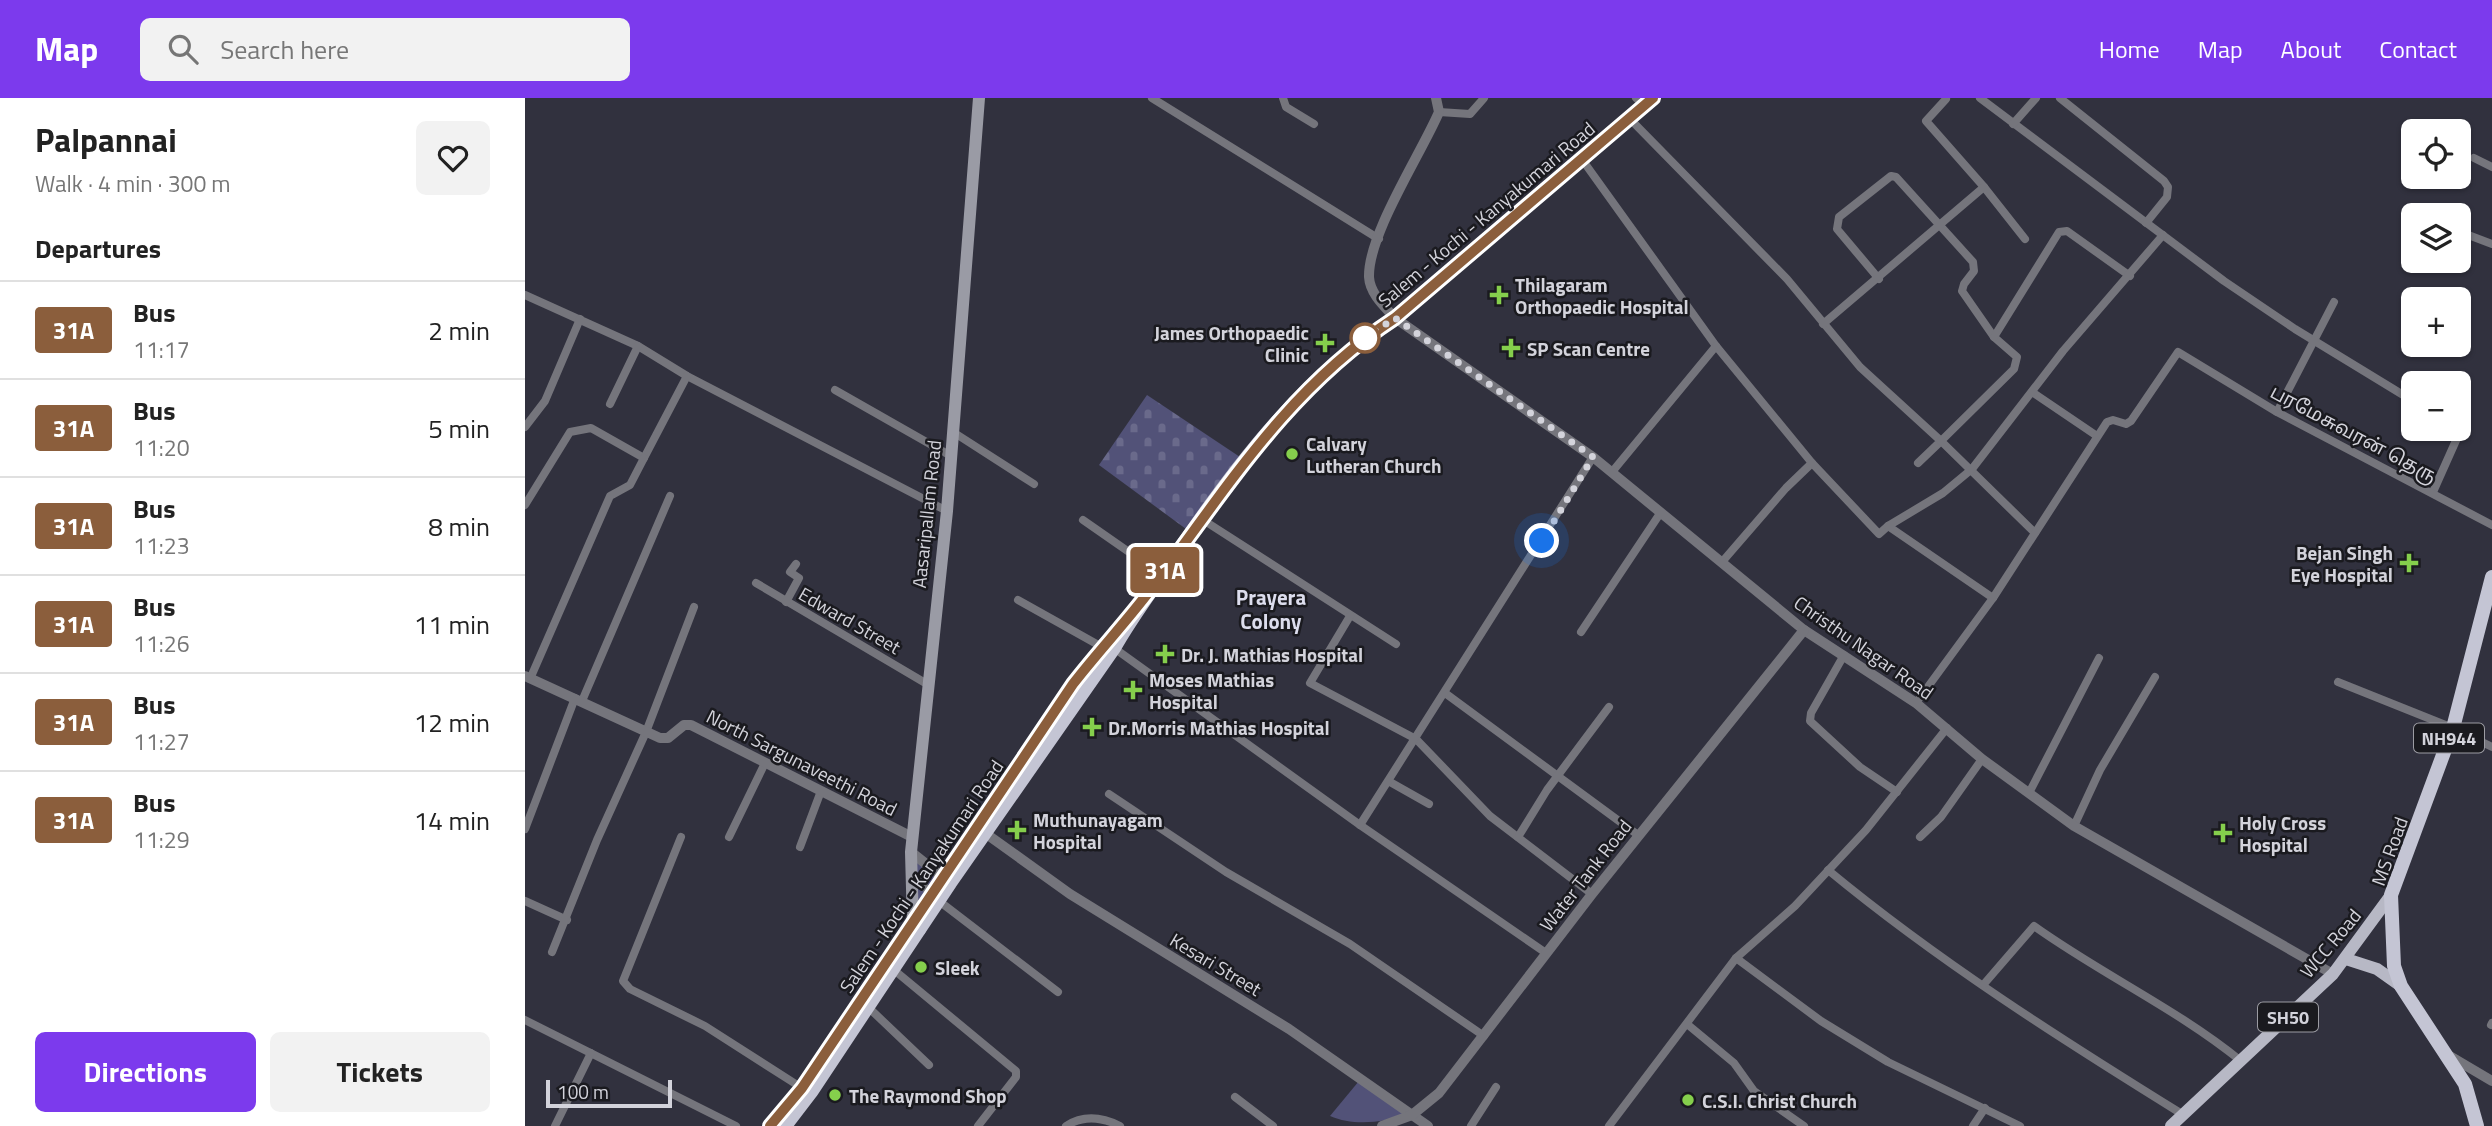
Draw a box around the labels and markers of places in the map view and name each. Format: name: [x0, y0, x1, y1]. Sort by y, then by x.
place label: Thilagaram Orthopaedic Hospital: [1515, 270, 1689, 321]
marker: Thilagaram Orthopaedic Hospital: [1489, 285, 1509, 305]
place label: James Orthopaedic Clinic: [1154, 318, 1309, 369]
unlabelled marker: [1350, 323, 1380, 353]
marker: James Orthopaedic Clinic: [1315, 333, 1335, 353]
place label: SP Scan Centre: [1527, 334, 1650, 363]
marker: SP Scan Centre: [1501, 338, 1521, 358]
place label: Calvary Lutheran Church: [1306, 429, 1441, 480]
marker: Calvary Lutheran Church: [1284, 446, 1300, 462]
place label: Bejan Singh Eye Hospital: [2290, 538, 2393, 589]
marker: Bejan Singh Eye Hospital: [2399, 553, 2419, 573]
place label: Dr. J. Mathias Hospital: [1181, 640, 1363, 669]
marker: Dr. J. Mathias Hospital: [1155, 644, 1175, 664]
place label: Moses Mathias Hospital: [1149, 665, 1274, 716]
marker: Moses Mathias Hospital: [1123, 680, 1143, 700]
place label: Dr.Morris Mathias Hospital: [1108, 713, 1330, 742]
marker: Dr.Morris Mathias Hospital: [1082, 717, 1102, 737]
place label: Muthunayagam Hospital: [1033, 805, 1163, 856]
place label: Holy Cross Hospital: [2239, 808, 2326, 859]
marker: Muthunayagam Hospital: [1007, 820, 1027, 840]
marker: Holy Cross Hospital: [2213, 823, 2233, 843]
place label: Sleek: [935, 953, 980, 982]
marker: Sleek: [913, 959, 929, 975]
place label: The Raymond Shop: [849, 1081, 1007, 1110]
place label: C.S.I. Christ Church: [1702, 1086, 1857, 1115]
marker: The Raymond Shop: [827, 1087, 843, 1103]
marker: C.S.I. Christ Church: [1680, 1092, 1696, 1108]

